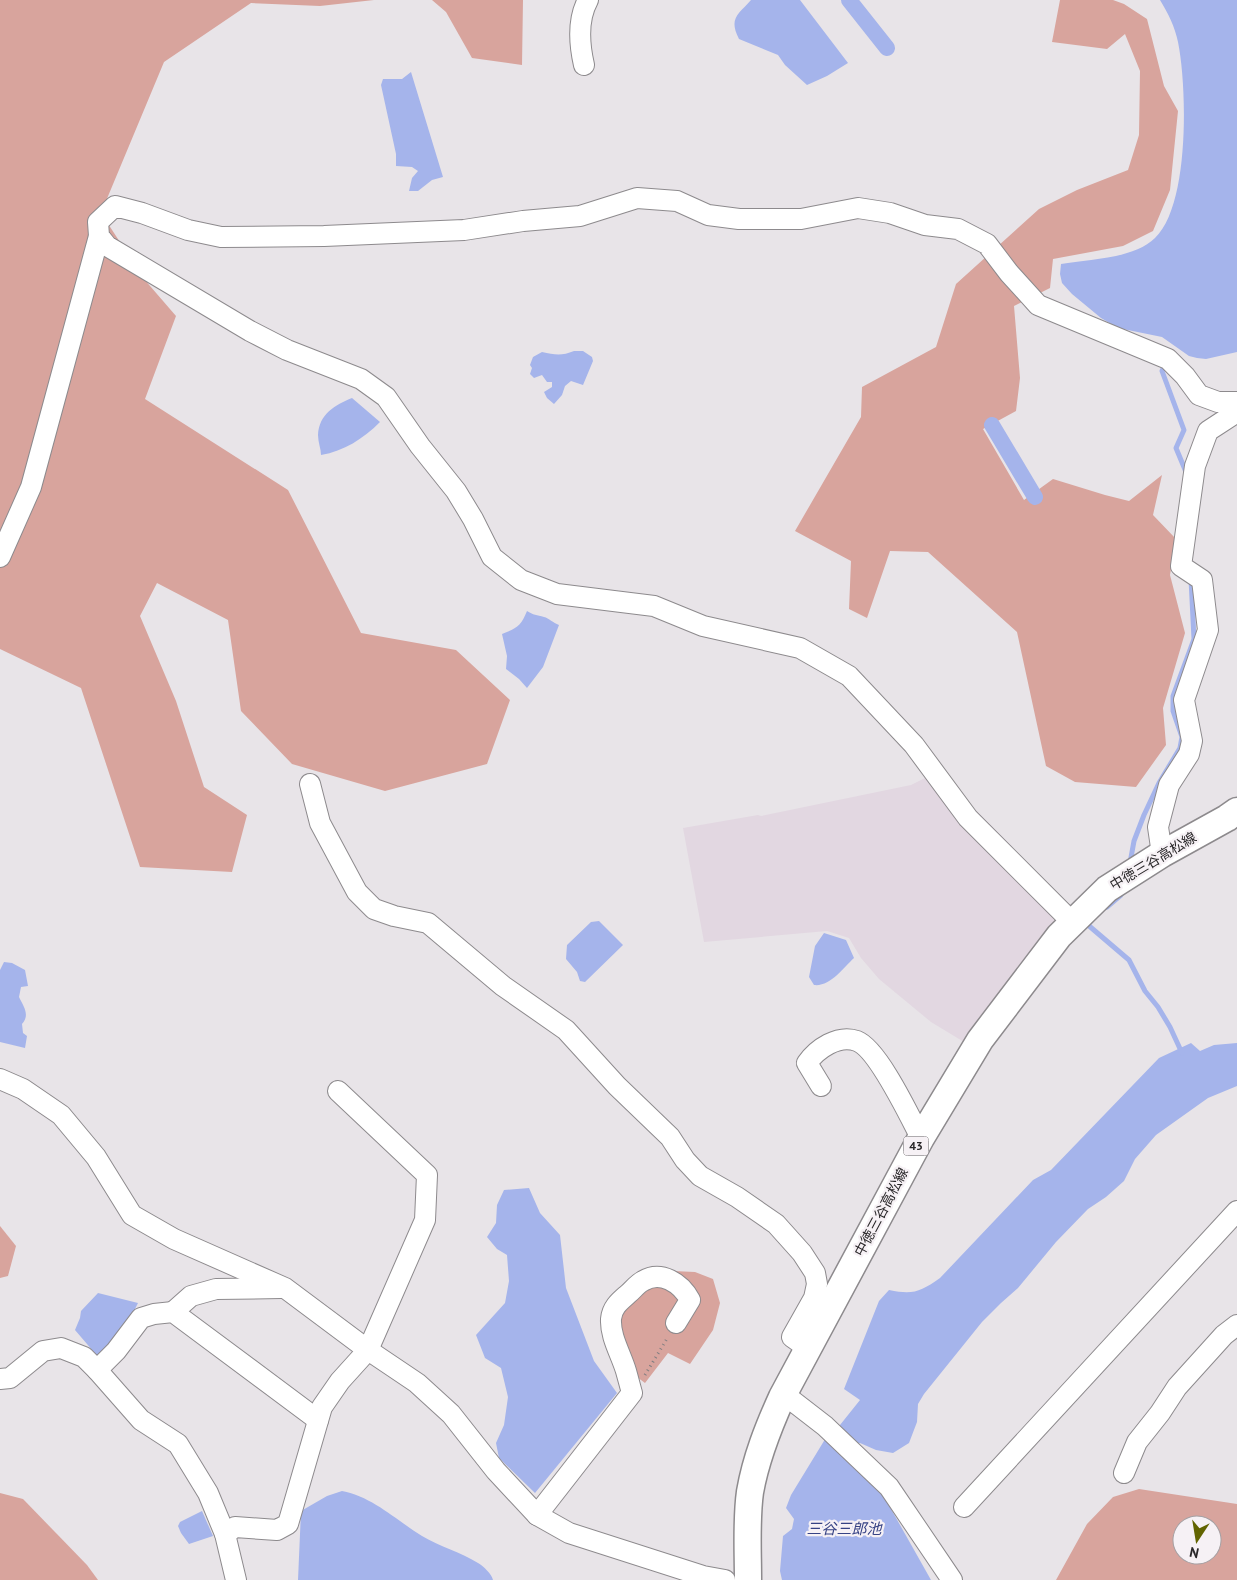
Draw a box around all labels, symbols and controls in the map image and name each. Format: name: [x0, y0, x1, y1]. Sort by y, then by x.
street label: 中徳三谷高松線: [1106, 828, 1200, 894]
road number: 43: [904, 1136, 928, 1156]
street label: 中徳三谷高松線: [850, 1165, 912, 1259]
north arrow: [1172, 1515, 1222, 1565]
water label: 三谷三郎池: [806, 1519, 883, 1538]
text: N: [1188, 1543, 1201, 1562]

